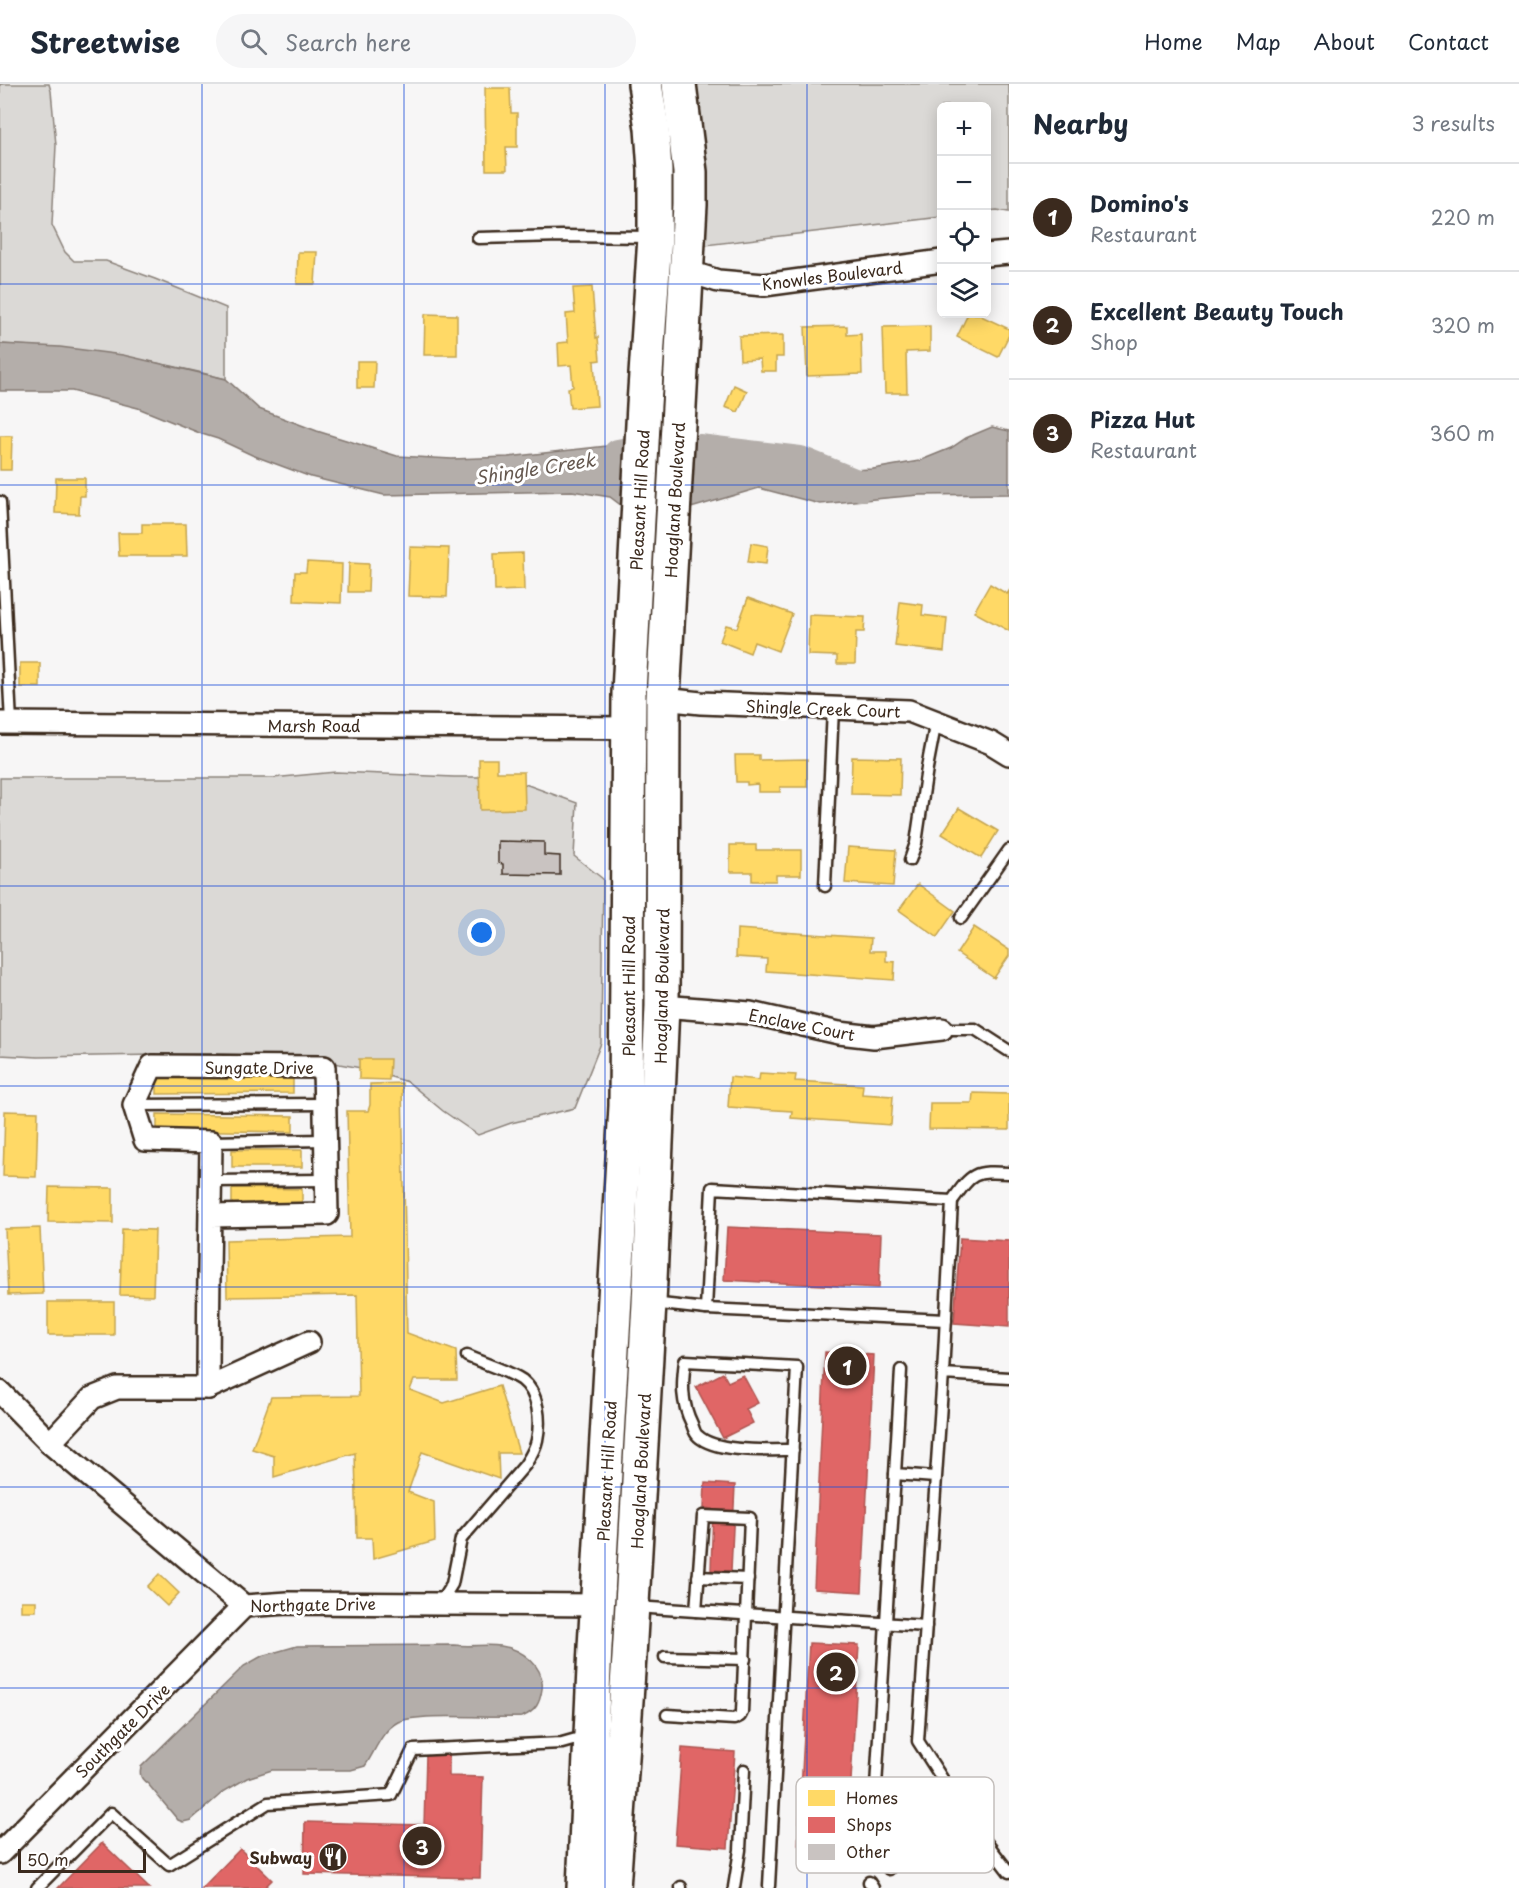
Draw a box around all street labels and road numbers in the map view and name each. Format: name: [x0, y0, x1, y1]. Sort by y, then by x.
street label: Knowles Boulevard: [760, 254, 904, 296]
street label: Hoagland Boulevard: [658, 421, 690, 578]
street label: Pleasant Hill Road: [623, 429, 655, 571]
street label: Shingle Creek Court: [745, 693, 901, 723]
street label: Marsh Road: [267, 713, 361, 737]
street label: Hoagland Boulevard: [648, 908, 674, 1064]
street label: Pleasant Hill Road: [616, 915, 640, 1057]
street label: Enclave Court: [747, 1002, 858, 1046]
street label: Sungate Drive: [204, 1055, 314, 1079]
street label: Hoagland Boulevard: [624, 1392, 656, 1549]
street label: Pleasant Hill Road: [590, 1400, 622, 1542]
street label: Northgate Drive: [250, 1591, 376, 1617]
street label: Southgate Drive: [69, 1677, 175, 1783]

